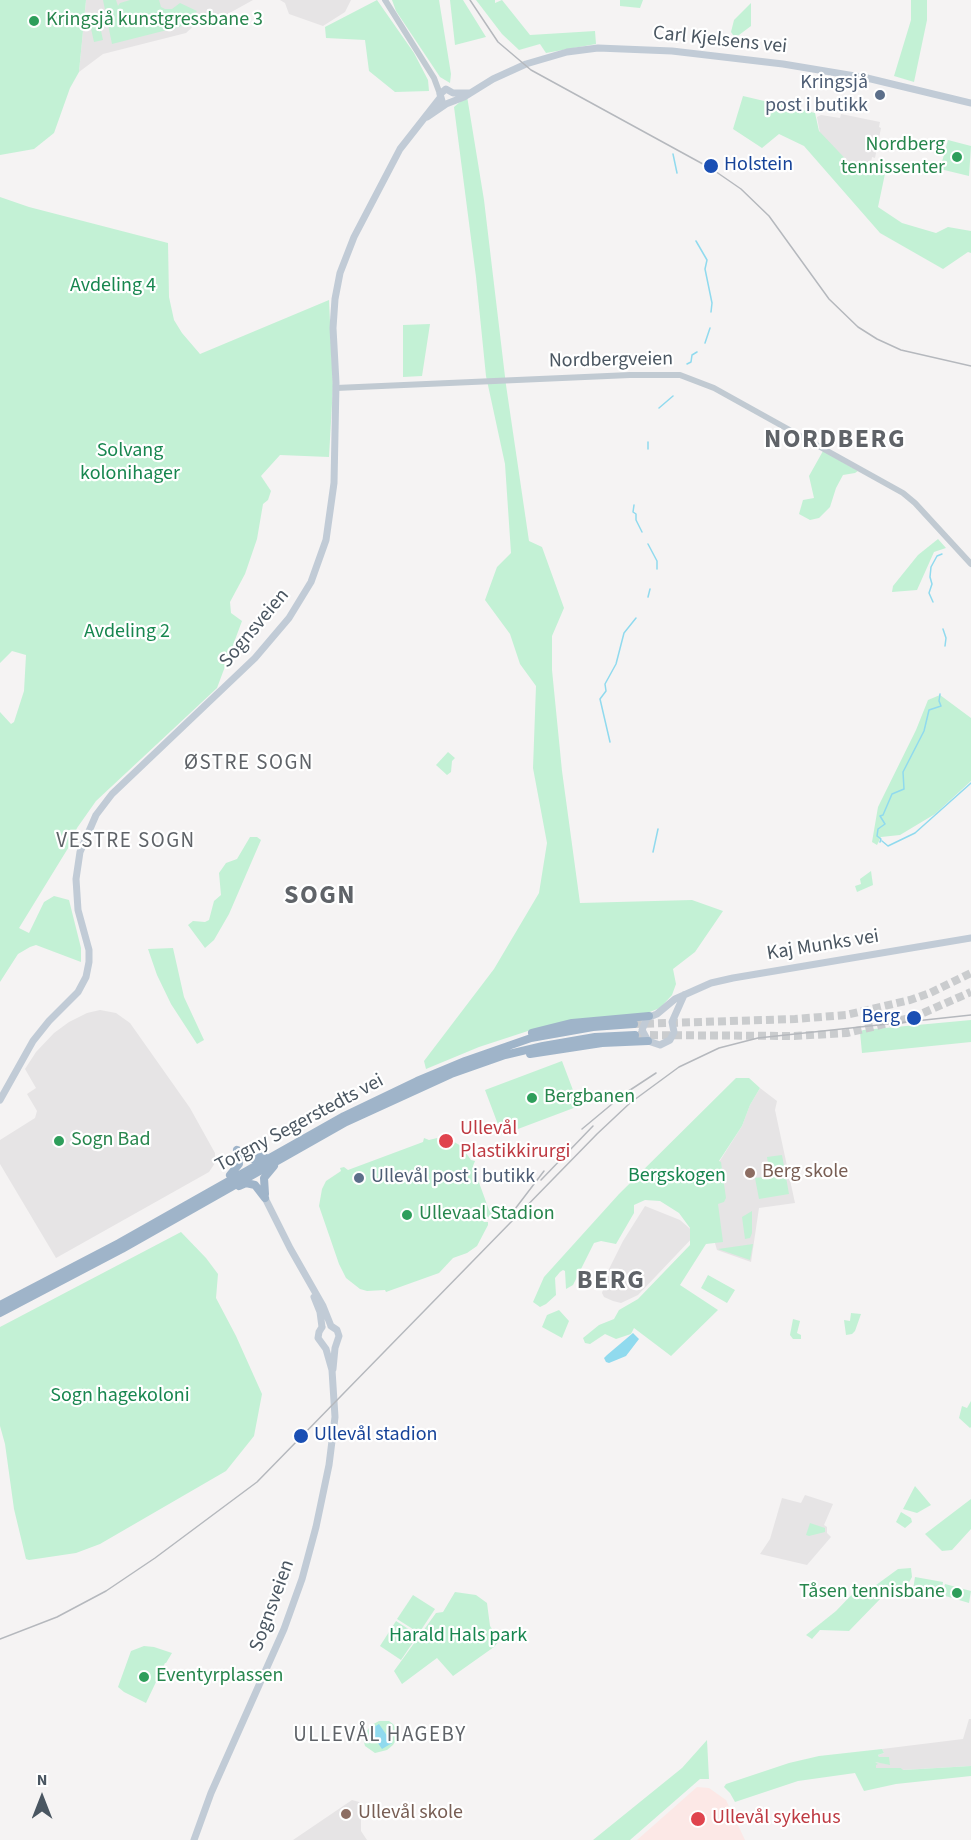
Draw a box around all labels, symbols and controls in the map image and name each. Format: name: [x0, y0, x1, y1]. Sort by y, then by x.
place label: Kringsjå kunstgressbane 3: [46, 9, 263, 33]
marker: Kringsjå kunstgressbane 3: [27, 14, 41, 28]
street label: Carl Kjelsens vei: [652, 22, 788, 60]
place label: Kringsjå post i butikk: [765, 72, 868, 119]
marker: Kringsjå post i butikk: [873, 88, 887, 102]
place label: Nordberg tennissenter: [841, 134, 945, 181]
marker: Nordberg tennissenter: [950, 150, 964, 164]
place label: Holstein: [724, 154, 793, 178]
marker: Holstein: [702, 157, 720, 175]
park label: Avdeling 4: [70, 275, 156, 299]
street label: Nordbergveien: [549, 348, 673, 374]
district label: NORDBERG: [764, 425, 906, 457]
park label: Solvang kolonihager: [80, 440, 180, 487]
street label: Sognsveien: [215, 585, 295, 673]
park label: Avdeling 2: [84, 621, 170, 645]
district label: ØSTRE SOGN: [184, 751, 314, 777]
district label: VESTRE SOGN: [56, 829, 196, 855]
district label: SOGN: [284, 881, 356, 913]
street label: Kaj Munks vei: [765, 925, 881, 967]
place label: Berg: [862, 1006, 900, 1030]
marker: Berg: [905, 1009, 923, 1027]
street label: Torgny Segerstedts vei: [212, 1070, 388, 1178]
place label: Bergbanen: [544, 1086, 635, 1110]
marker: Bergbanen: [525, 1091, 539, 1105]
place label: Ullevål Plastikkirurgi: [460, 1118, 570, 1165]
place label: Sogn Bad: [71, 1129, 150, 1153]
marker: Ullevål Plastikkirurgi: [437, 1132, 455, 1150]
marker: Sogn Bad: [52, 1134, 66, 1148]
place label: Berg skole: [762, 1161, 848, 1185]
park label: Bergskogen: [628, 1165, 726, 1189]
place label: Ullevål post i butikk: [371, 1166, 535, 1190]
marker: Berg skole: [743, 1166, 757, 1180]
marker: Ullevål post i butikk: [352, 1171, 366, 1185]
place label: Ullevaal Stadion: [419, 1203, 555, 1227]
marker: Ullevaal Stadion: [400, 1208, 414, 1222]
district label: BERG: [577, 1266, 645, 1298]
park label: Sogn hagekoloni: [50, 1385, 190, 1409]
place label: Ullevål stadion: [314, 1424, 437, 1448]
marker: Ullevål stadion: [292, 1427, 310, 1445]
street label: Sognsveien: [245, 1557, 301, 1655]
place label: Tåsen tennisbane: [799, 1581, 945, 1605]
marker: Tåsen tennisbane: [950, 1586, 964, 1600]
park label: Harald Hals park: [389, 1625, 527, 1649]
place label: Eventyrplassen: [156, 1665, 283, 1689]
marker: Eventyrplassen: [137, 1670, 151, 1684]
district label: ULLEVÅL HAGEBY: [293, 1723, 467, 1749]
north arrow: [12, 1768, 72, 1828]
text: N: [37, 1769, 47, 1791]
place label: Ullevål skole: [358, 1802, 463, 1826]
marker: Ullevål skole: [339, 1807, 353, 1821]
place label: Ullevål sykehus: [712, 1807, 841, 1831]
marker: Ullevål sykehus: [689, 1810, 707, 1828]

